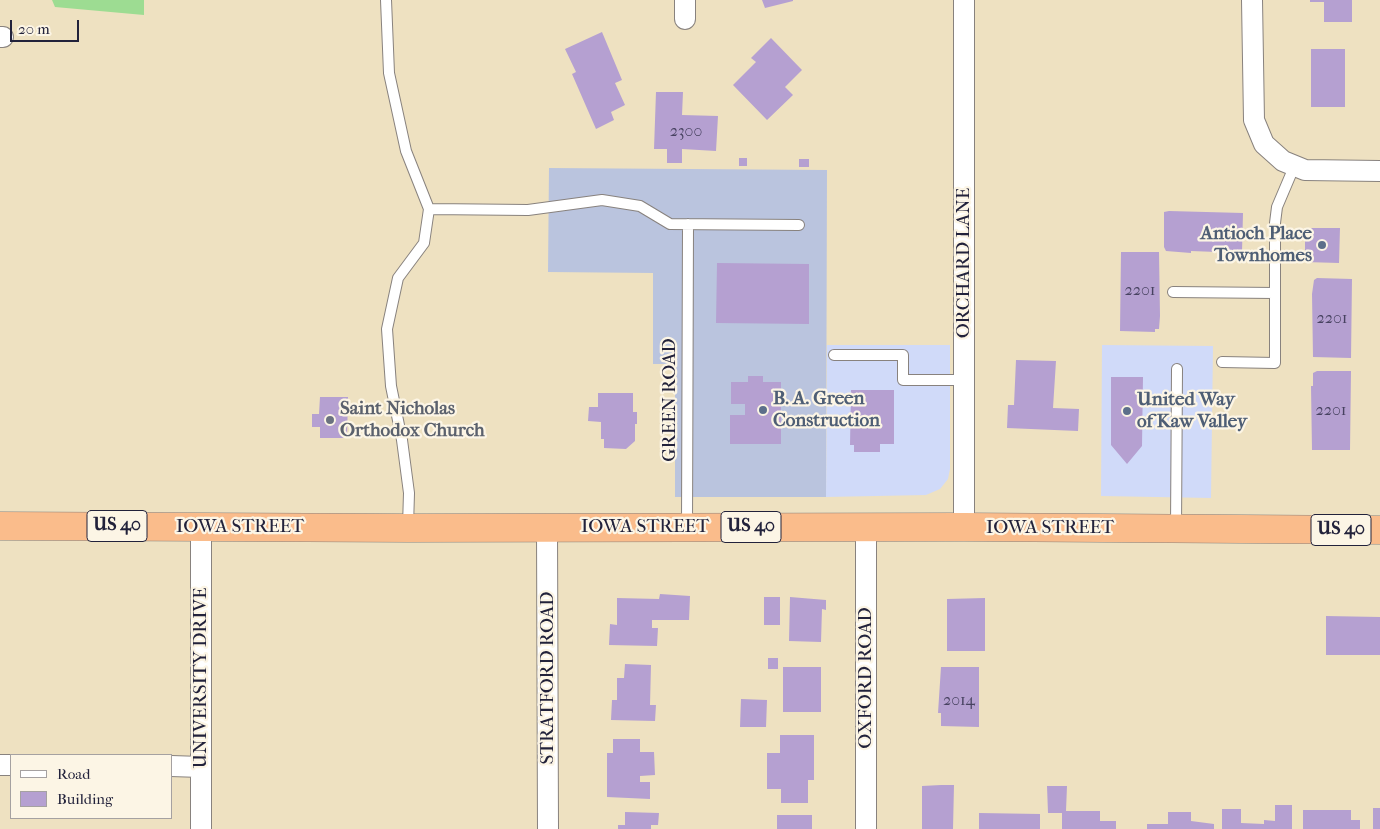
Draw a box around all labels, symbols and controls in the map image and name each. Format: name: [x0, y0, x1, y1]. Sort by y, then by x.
scale bar: [12, 10, 81, 42]
text: 20 m: [18, 20, 50, 38]
house number: 2300: [670, 122, 702, 142]
street label: ORCHARD LANE: [953, 188, 975, 338]
place label: Antioch Place Townhomes: [1201, 223, 1312, 267]
marker: Antioch Place Townhomes: [1316, 239, 1328, 251]
house number: 2201: [1125, 281, 1155, 301]
house number: 2201: [1317, 309, 1347, 329]
street label: GREEN ROAD: [659, 338, 681, 462]
place label: B. A. Green Construction: [773, 388, 880, 432]
place label: United Way of Kaw Valley: [1137, 389, 1247, 433]
place label: Saint Nicholas Orthodox Church: [340, 398, 485, 442]
house number: 2201: [1316, 401, 1346, 421]
marker: B. A. Green Construction: [757, 404, 769, 416]
marker: United Way of Kaw Valley: [1121, 405, 1133, 417]
marker: Saint Nicholas Orthodox Church: [324, 414, 336, 426]
road number: US 40: [87, 511, 147, 542]
road number: US 40: [721, 512, 781, 542]
road number: US 40: [1311, 514, 1371, 546]
street label: IOWA STREET: [176, 516, 304, 538]
street label: IOWA STREET: [581, 516, 709, 538]
street label: IOWA STREET: [986, 517, 1114, 539]
street label: UNIVERSITY DRIVE: [190, 587, 212, 769]
street label: STRATFORD ROAD: [537, 591, 559, 765]
street label: OXFORD ROAD: [855, 607, 877, 749]
house number: 2014: [943, 691, 975, 711]
legend: [10, 754, 172, 819]
text: Road: [57, 765, 90, 783]
text: Building: [57, 790, 113, 808]

